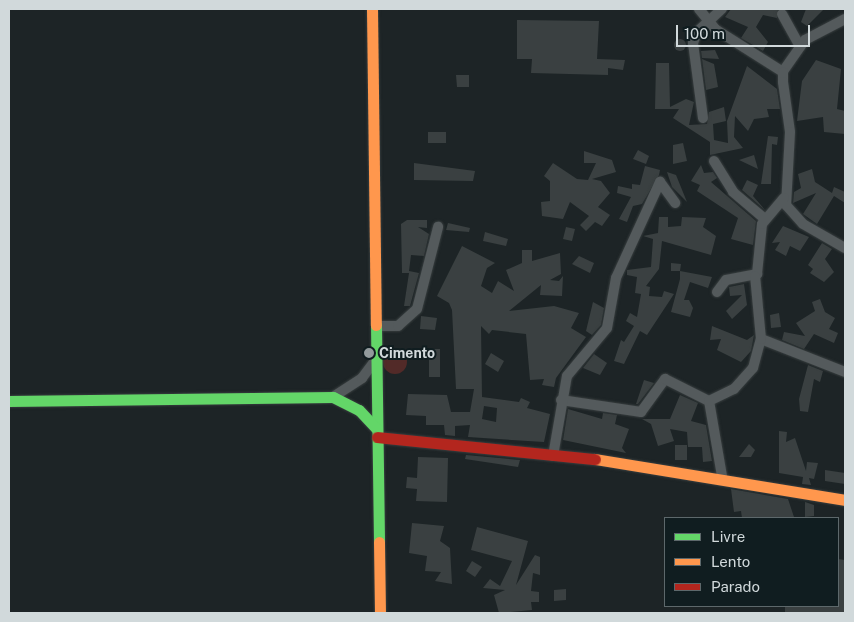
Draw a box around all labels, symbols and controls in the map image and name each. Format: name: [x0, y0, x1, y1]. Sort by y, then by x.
scale bar: [679, 15, 813, 47]
text: 100 m: [684, 25, 725, 42]
place label: Cimento: [379, 345, 435, 361]
marker: Cimento: [363, 347, 375, 359]
legend: [664, 517, 839, 607]
text: Livre: [711, 528, 745, 545]
text: Lento: [711, 553, 750, 570]
text: Parado: [711, 578, 760, 595]

